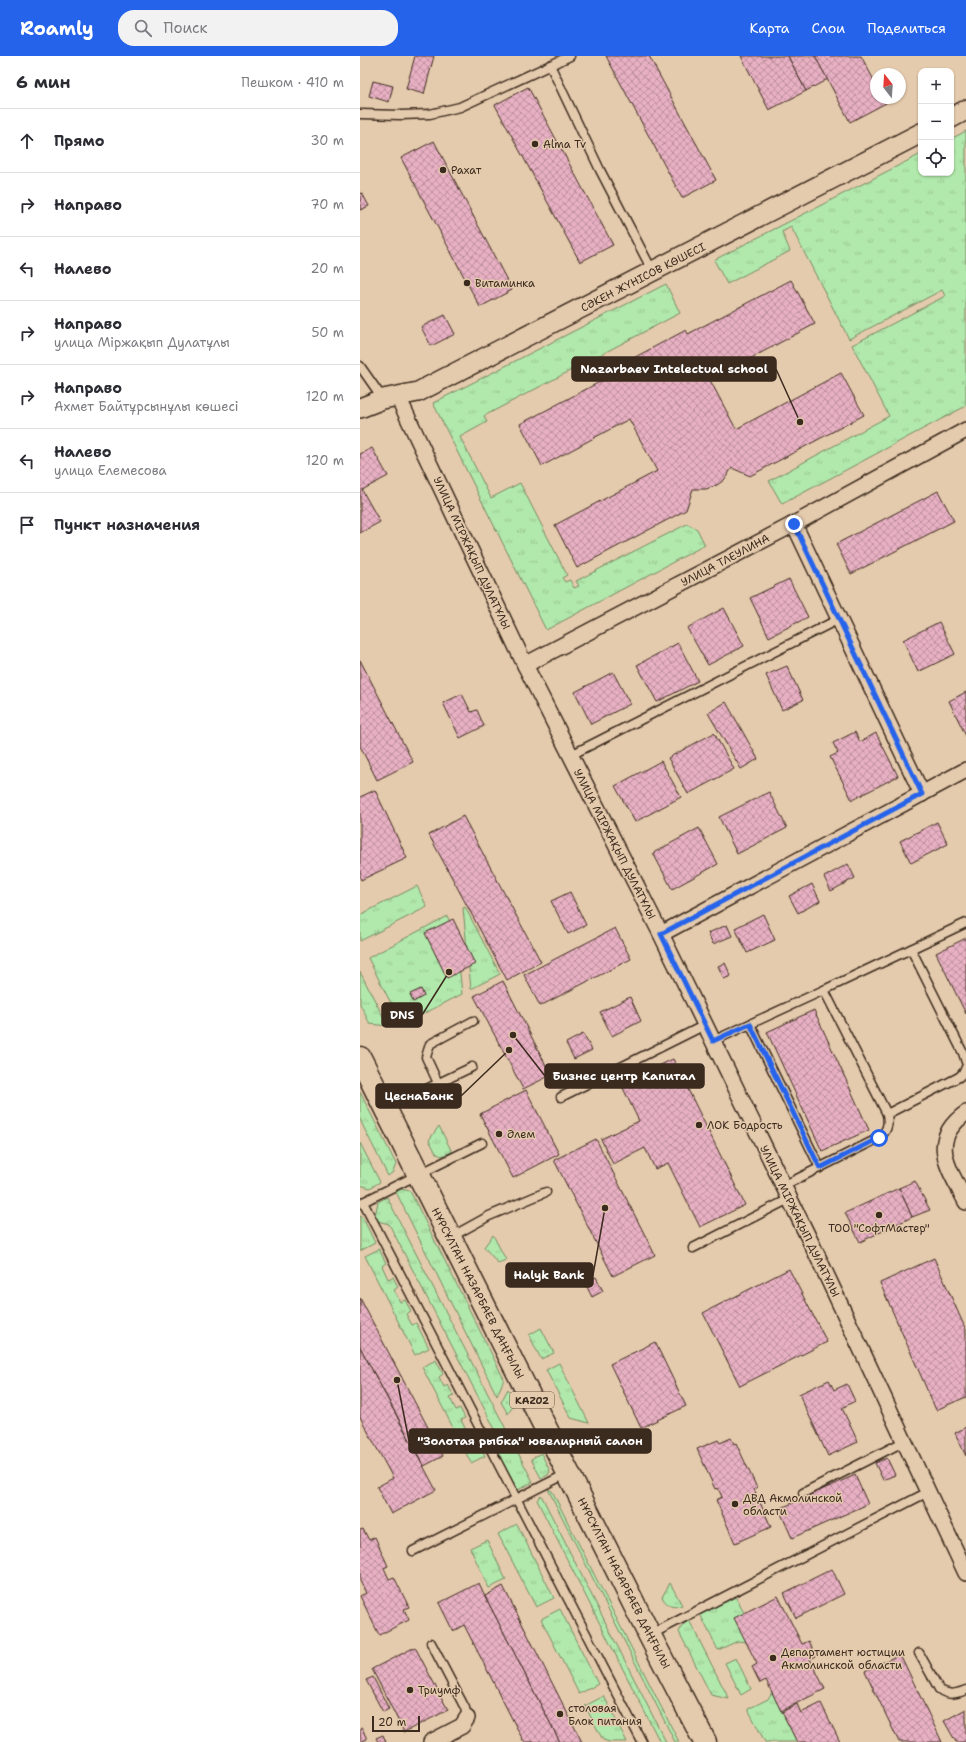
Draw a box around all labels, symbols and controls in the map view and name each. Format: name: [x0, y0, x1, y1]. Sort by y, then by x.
search box: [118, 10, 398, 46]
text: Roamly: [20, 16, 94, 41]
icon: search: [132, 17, 154, 39]
text: Поиск: [164, 18, 207, 38]
text: Карта: [749, 19, 790, 37]
text: Слои: [812, 19, 845, 37]
text: Поделиться: [867, 19, 946, 37]
north arrow: [870, 68, 906, 104]
map controls: [918, 68, 954, 176]
button: +: [918, 68, 954, 104]
text: 6 мин: [16, 71, 71, 93]
text: Пешком · 410 m: [241, 74, 344, 91]
button: −: [918, 104, 954, 140]
icon: ahead: [16, 130, 38, 152]
text: Прямо: [54, 131, 104, 151]
text: 30 m: [310, 132, 344, 149]
place label: Alma Tv: [543, 137, 586, 152]
marker: Alma Tv: [530, 139, 540, 149]
button: locate: [918, 140, 954, 176]
place label: Рахат: [451, 163, 482, 178]
marker: Рахат: [438, 165, 448, 175]
icon: right: [16, 194, 38, 216]
text: Направо: [54, 195, 122, 215]
text: 70 m: [310, 196, 344, 213]
street label: СӘКЕН ЖҮНІСОВ КӨШЕСІ: [578, 239, 708, 315]
icon: left: [16, 258, 38, 280]
text: Налево: [54, 259, 112, 279]
text: 20 m: [311, 260, 344, 277]
place label: Витаминка: [475, 276, 535, 291]
marker: Витаминка: [462, 278, 472, 288]
text: Направо: [54, 314, 122, 334]
icon: right: [16, 322, 38, 344]
text: 50 m: [311, 324, 344, 341]
text: улица Міржақып Дулатұлы: [54, 334, 230, 351]
callout: Nazarbaev Intelectual school: [572, 357, 776, 381]
text: Nazarbaev Intelectual school: [580, 361, 768, 377]
text: Направо: [54, 378, 122, 398]
icon: right: [16, 386, 38, 408]
text: 120 m: [306, 388, 344, 405]
text: Ахмет Байтұрсынұлы көшесі: [54, 398, 238, 415]
text: Налево: [54, 442, 112, 462]
icon: left: [16, 450, 38, 472]
text: 120 m: [306, 452, 344, 469]
text: улица Елемесова: [54, 462, 167, 479]
street label: УЛИЦА МІРЖАҚЫП ДУЛАТҰЛЫ: [430, 474, 514, 632]
icon: arrive: [16, 514, 38, 536]
text: Пункт назначения: [54, 515, 200, 535]
route end: [785, 515, 803, 533]
street label: УЛИЦА ТЛЕУЛИНА: [678, 531, 772, 590]
street label: УЛИЦА МІРЖАҚЫП ДУЛАТҰЛЫ: [570, 767, 659, 922]
callout: DNS: [382, 1003, 422, 1027]
text: DNS: [390, 1007, 414, 1023]
callout: Бизнес центр Капитал: [545, 1064, 704, 1088]
text: Бизнес центр Капитал: [552, 1068, 696, 1084]
callout: ЦеснаБанк: [376, 1084, 461, 1108]
text: ЦеснаБанк: [384, 1088, 454, 1104]
place label: ЛОК Бодрость: [707, 1118, 783, 1133]
marker: ЛОК Бодрость: [694, 1120, 704, 1130]
place label: Әлем: [507, 1127, 535, 1142]
marker: Әлем: [494, 1129, 504, 1139]
route start: [870, 1129, 888, 1147]
street label: УЛИЦА МІРЖАҚЫП ДУЛАТҰЛЫ: [756, 1143, 843, 1299]
street label: НҰРСҰЛТАН НАЗАРБАЕВ ДАҢҒЫЛЫ: [428, 1205, 527, 1381]
marker: ТОО "СофтМастер": [874, 1210, 884, 1220]
place label: ТОО "СофтМастер": [828, 1221, 930, 1236]
callout: Halyk Bank: [506, 1263, 593, 1287]
text: Halyk Bank: [514, 1267, 585, 1283]
road number: KАZ02: [510, 1392, 554, 1408]
callout: "Золотая рыбка" ювелирный салон: [409, 1429, 651, 1453]
text: "Золотая рыбка" ювелирный салон: [417, 1433, 643, 1449]
place label: ДВД Акмолинской области: [743, 1491, 843, 1519]
street label: НҰРСҰЛТАН НАЗАРБАЕВ ДАҢҒЫЛЫ: [574, 1495, 673, 1671]
marker: ДВД Акмолинской области: [730, 1499, 740, 1509]
place label: Департамент юстиции Акмолинской области: [781, 1645, 905, 1673]
marker: Департамент юстиции Акмолинской области: [768, 1653, 778, 1663]
place label: Триумф: [418, 1683, 461, 1698]
marker: Триумф: [405, 1685, 415, 1695]
place label: столовая Блок питания: [568, 1701, 642, 1729]
marker: столовая Блок питания: [555, 1709, 565, 1719]
scale bar: [372, 1714, 420, 1733]
text: 20 m: [378, 1715, 406, 1730]

